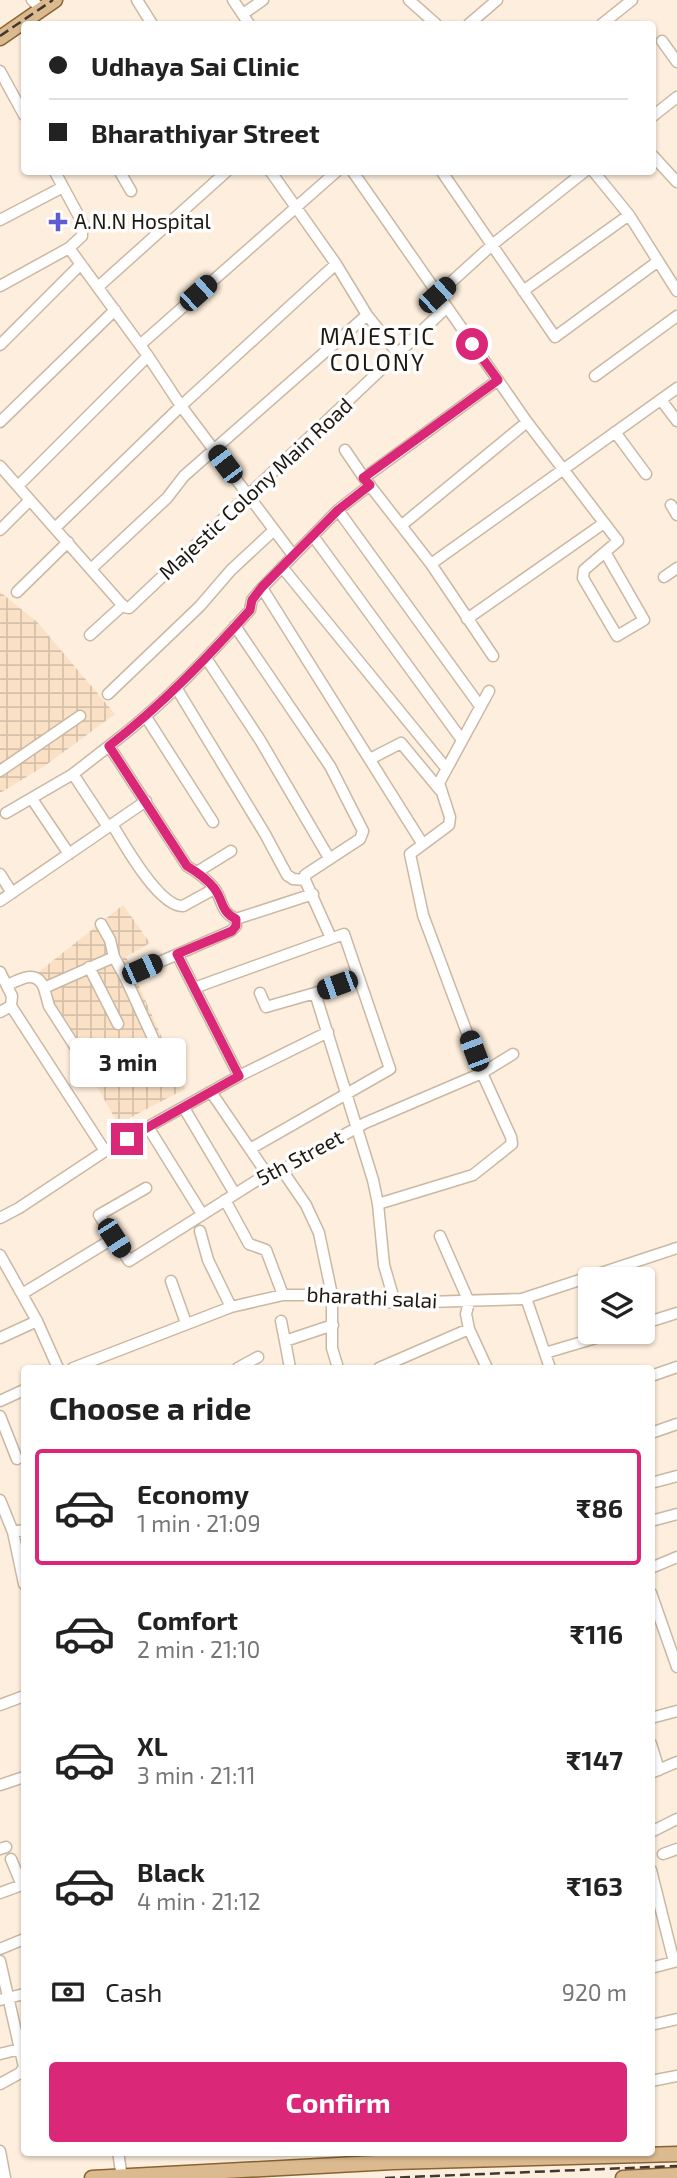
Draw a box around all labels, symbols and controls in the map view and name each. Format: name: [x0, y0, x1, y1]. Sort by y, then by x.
text: Udhaya Sai Clinic: [91, 50, 300, 81]
text: Bharathiyar Street: [91, 117, 320, 148]
place label: A.N.N Hospital: [74, 208, 212, 233]
marker: A.N.N Hospital: [48, 212, 68, 232]
car: [176, 271, 221, 315]
car: [415, 273, 460, 317]
district label: MAJESTIC COLONY: [320, 322, 436, 376]
route start: [456, 328, 488, 360]
street label: Majestic Colony Main Road: [153, 392, 358, 585]
car: [204, 441, 247, 487]
car: [119, 951, 166, 987]
car: [314, 968, 361, 1002]
car: [457, 1028, 492, 1074]
callout: 3 min: [69, 1038, 185, 1086]
text: 3 min: [99, 1048, 157, 1076]
route end: [111, 1123, 143, 1155]
street label: 5th Street: [252, 1123, 347, 1190]
car: [94, 1215, 135, 1261]
map controls: [578, 1267, 655, 1344]
button: layers: [578, 1267, 655, 1344]
street label: bharathi salai: [306, 1281, 438, 1312]
text: Choose a ride: [49, 1388, 252, 1426]
icon: car: [53, 1476, 116, 1539]
text: Economy: [137, 1478, 249, 1509]
text: ₹86: [576, 1492, 623, 1523]
text: 1 min · 21:09: [137, 1509, 261, 1537]
icon: car: [53, 1602, 116, 1665]
text: Comfort: [137, 1604, 238, 1635]
text: ₹116: [570, 1618, 623, 1649]
text: 2 min · 21:10: [137, 1635, 261, 1663]
icon: car: [53, 1728, 116, 1791]
text: XL: [137, 1730, 168, 1761]
text: ₹147: [566, 1744, 623, 1775]
text: 3 min · 21:11: [137, 1761, 256, 1789]
icon: car: [53, 1854, 116, 1917]
text: Black: [137, 1856, 205, 1887]
text: ₹163: [566, 1870, 623, 1901]
text: 4 min · 21:12: [137, 1887, 261, 1915]
icon: cash: [49, 1973, 87, 2011]
text: Cash: [105, 1976, 162, 2007]
text: 920 m: [562, 1978, 627, 2006]
button: Confirm: [49, 2062, 627, 2142]

